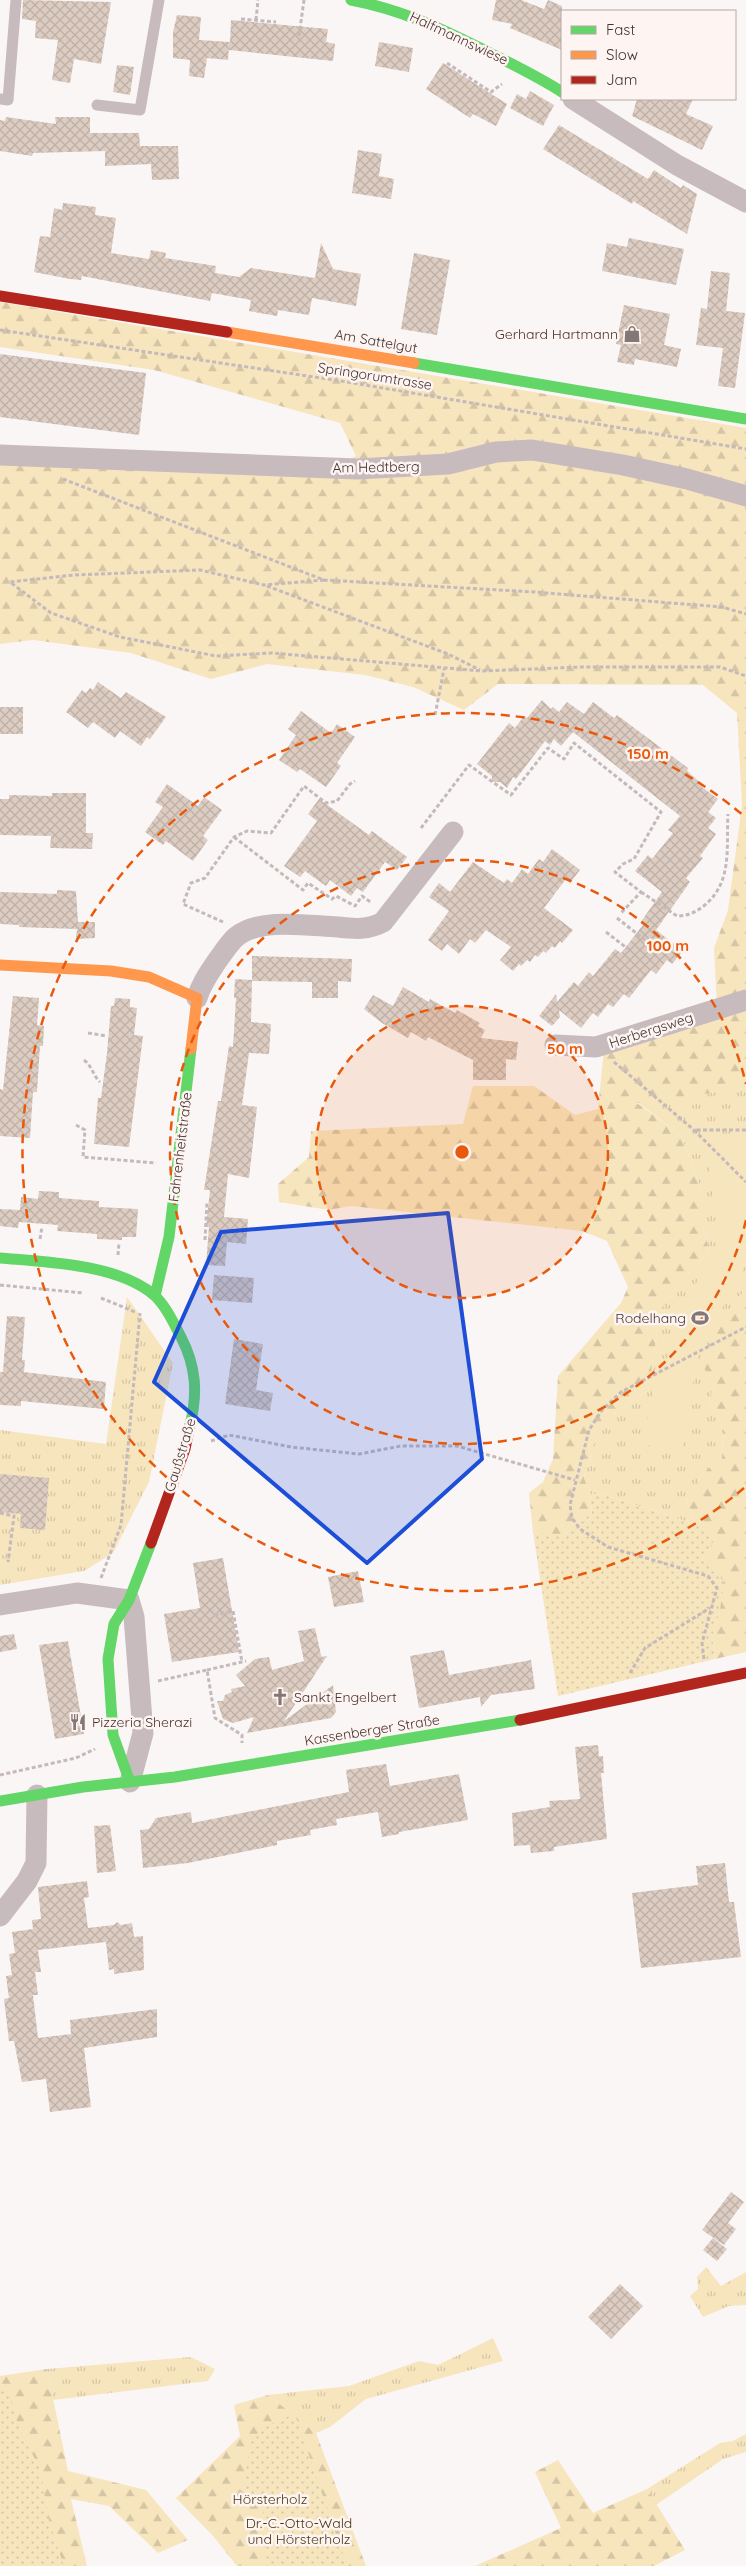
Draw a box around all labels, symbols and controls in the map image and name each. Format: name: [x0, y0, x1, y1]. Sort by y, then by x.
street label: Halfmannswiese: [407, 7, 511, 69]
legend: [561, 10, 736, 100]
text: Fast: [606, 20, 635, 39]
text: Slow: [606, 45, 638, 64]
text: Jam: [606, 70, 637, 89]
shop icon: Gerhard Hartmann: [622, 324, 642, 344]
street label: Am Sattelgut: [333, 325, 419, 357]
place label: Gerhard Hartmann: [495, 325, 618, 343]
street label: Springorumtrasse: [317, 358, 433, 394]
street label: Am Hedtberg: [332, 457, 420, 477]
text: 150 m: [627, 744, 669, 763]
text: 100 m: [647, 936, 689, 955]
street label: Herbergsweg: [607, 1008, 695, 1052]
text: 50 m: [547, 1039, 583, 1058]
street label: Fahrenheitstraße: [164, 1091, 196, 1203]
centre of rings: [453, 1143, 471, 1161]
sports icon: Rodelhang: [690, 1308, 710, 1328]
place label: Rodelhang: [615, 1309, 686, 1327]
street label: Gaußstraße: [160, 1416, 200, 1494]
church icon: Sankt Engelbert: [270, 1687, 290, 1707]
place label: Sankt Engelbert: [294, 1688, 397, 1706]
street label: Kassenberger Straße: [303, 1710, 441, 1750]
restaurant icon: Pizzeria Sherazi: [68, 1712, 88, 1732]
place label: Pizzeria Sherazi: [92, 1713, 192, 1731]
park label: Hörsterholz: [233, 2490, 308, 2508]
park label: Dr.-C.-Otto-Wald und Hörsterholz: [246, 2514, 352, 2548]

